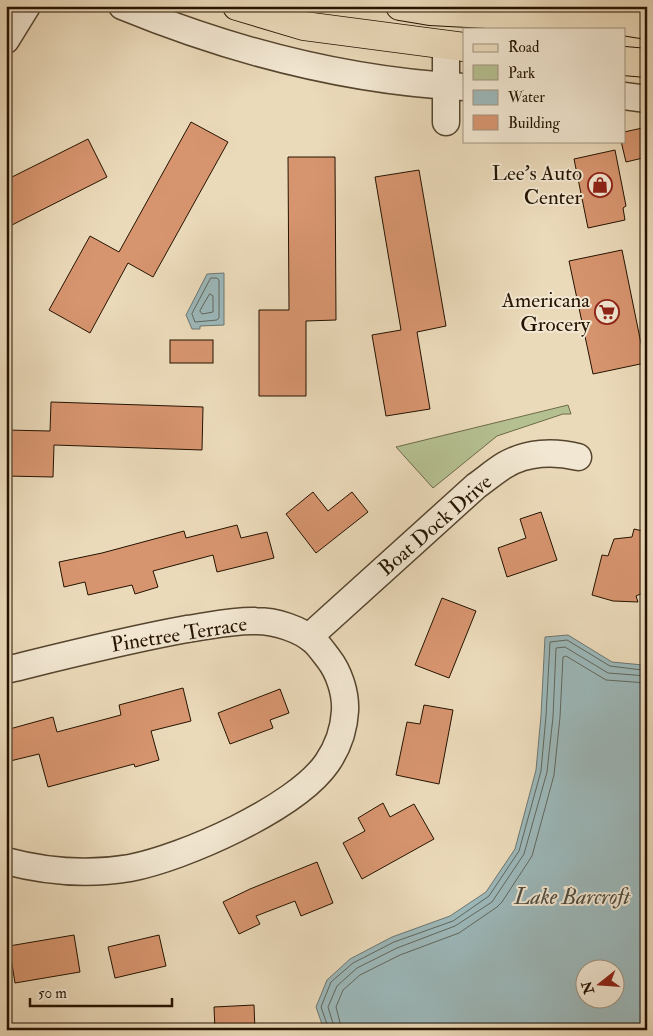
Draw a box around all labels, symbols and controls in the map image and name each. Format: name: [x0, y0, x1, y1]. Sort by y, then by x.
legend: [463, 28, 626, 142]
text: Road: [508, 38, 540, 57]
text: Park: [508, 64, 535, 83]
text: Water: [507, 88, 545, 107]
text: Building: [508, 114, 560, 133]
place label: Lee's Auto Center: [492, 160, 582, 211]
shop icon: Lee's Auto Center: [587, 172, 613, 198]
place label: Americana Grocery: [501, 287, 591, 338]
supermarket icon: Americana Grocery: [594, 299, 620, 325]
street label: Boat Dock Drive: [373, 468, 498, 582]
street label: Pinetree Terrace: [109, 610, 249, 659]
water label: Lake Barcroft: [513, 883, 631, 911]
north arrow: [576, 958, 626, 1008]
scale bar: [30, 976, 172, 1008]
text: N: [578, 979, 598, 997]
text: 50 m: [38, 984, 67, 1003]

